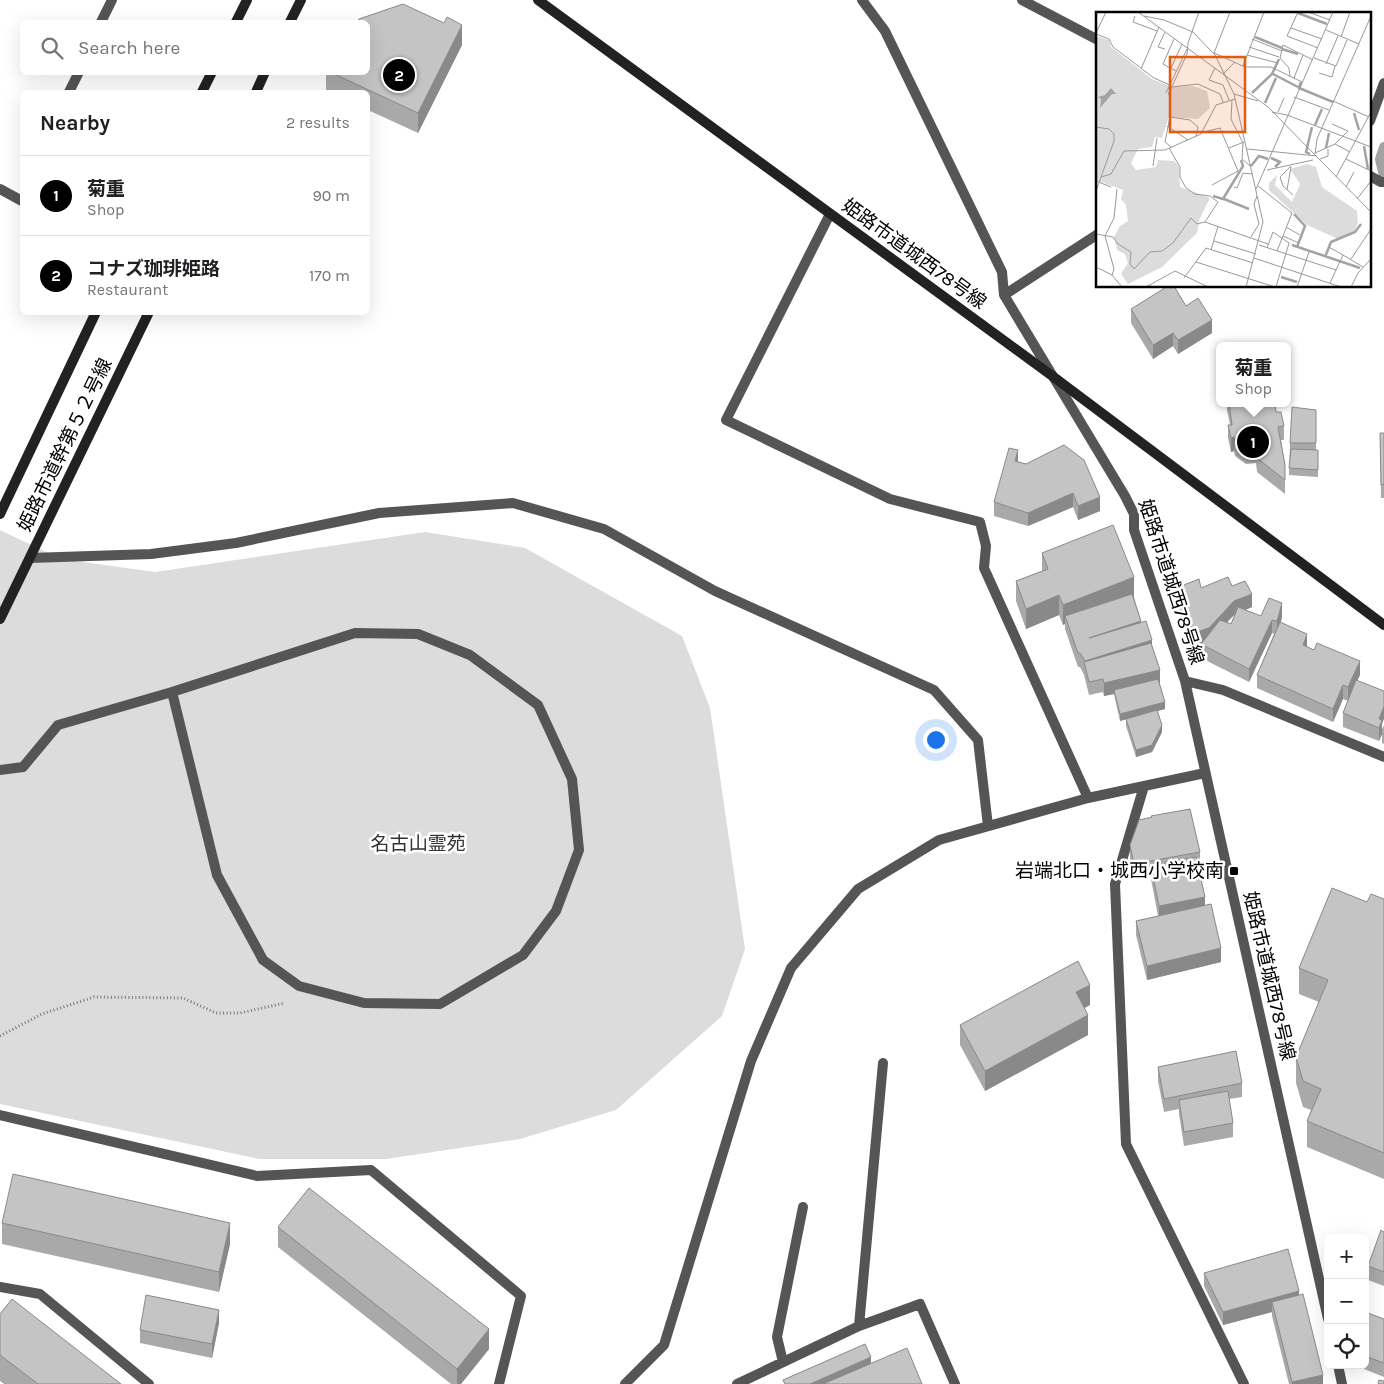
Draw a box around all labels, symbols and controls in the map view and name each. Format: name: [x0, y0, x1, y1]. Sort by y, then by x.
inset map: [1096, 12, 1372, 288]
search box: [20, 20, 370, 75]
icon: search: [38, 34, 66, 62]
text: Search here: [78, 37, 180, 59]
pin: 2: [383, 56, 415, 94]
text: Nearby: [40, 111, 110, 135]
text: 2 results: [286, 113, 350, 132]
text: 菊重: [87, 178, 125, 200]
text: 1: [53, 186, 59, 205]
text: 90 m: [312, 186, 350, 205]
street label: 姫路市道城西78号線: [838, 194, 990, 314]
text: Shop: [87, 200, 124, 219]
text: コナズ珈琲姫路: [87, 258, 220, 280]
text: 2: [51, 266, 61, 285]
text: 170 m: [309, 266, 350, 285]
text: Restaurant: [87, 280, 168, 299]
popup: [1216, 342, 1291, 407]
street label: 姫路市道幹第５２号線: [13, 355, 117, 535]
text: 菊重: [1234, 357, 1273, 379]
text: Shop: [1234, 379, 1272, 398]
pin: 1: [1237, 423, 1269, 461]
street label: 姫路市道城西78号線: [1134, 497, 1208, 667]
your location: [923, 727, 949, 753]
park label: 名古山霊苑: [370, 833, 466, 855]
place label: 岩端北口・城西小学校南: [1015, 860, 1224, 882]
marker: 岩端北口・城西小学校南: [1228, 865, 1240, 877]
street label: 姫路市道城西78号線: [1239, 889, 1299, 1063]
map controls: [1324, 1234, 1369, 1369]
button: +: [1324, 1234, 1369, 1279]
button: −: [1324, 1279, 1369, 1324]
button: locate: [1324, 1324, 1369, 1369]

